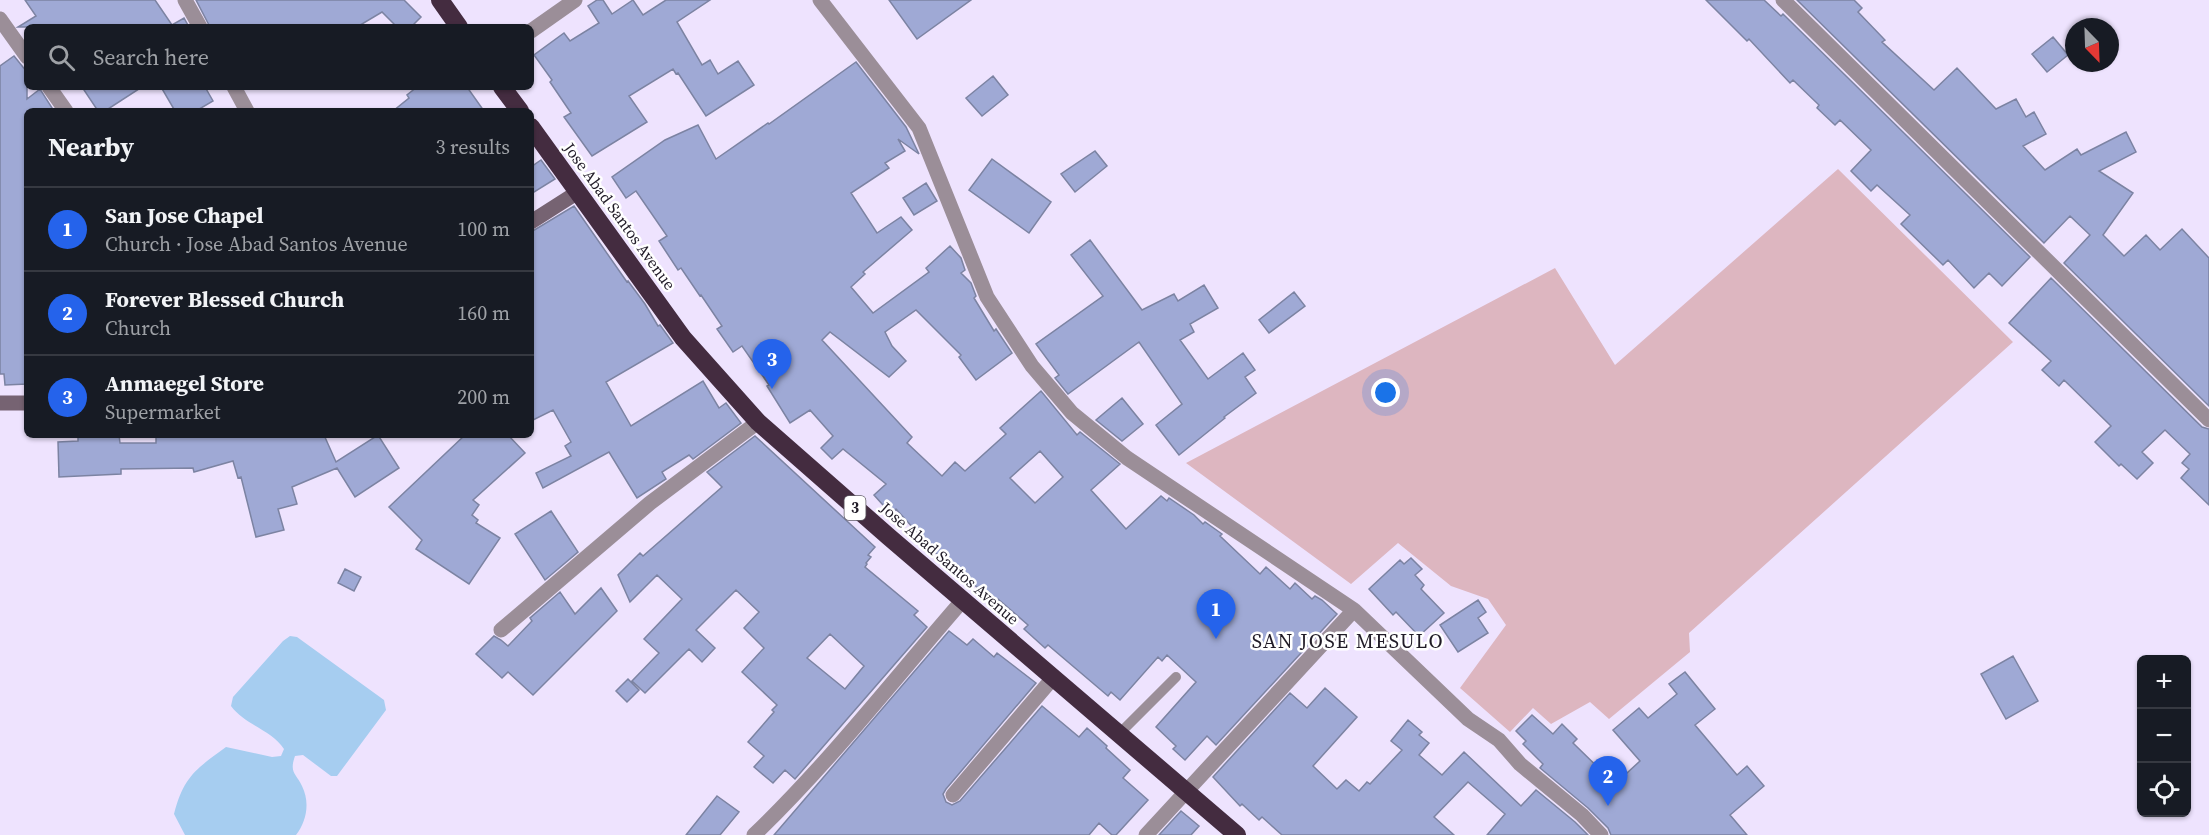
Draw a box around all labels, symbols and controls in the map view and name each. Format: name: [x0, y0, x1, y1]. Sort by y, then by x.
north arrow: [2065, 18, 2119, 72]
search box: [24, 24, 534, 90]
icon: search: [45, 41, 78, 74]
text: Search here: [93, 42, 209, 72]
text: Nearby: [48, 129, 134, 165]
text: 3 results: [435, 133, 510, 161]
street label: Jose Abad Santos Avenue: [558, 137, 681, 294]
text: San Jose Chapel: [105, 200, 264, 230]
text: 1: [62, 215, 73, 243]
text: 100 m: [457, 215, 510, 243]
text: Church · Jose Abad Santos Avenue: [105, 230, 408, 258]
text: Forever Blessed Church: [105, 284, 344, 314]
text: 2: [62, 299, 73, 327]
text: 160 m: [457, 299, 510, 327]
text: Church: [105, 314, 171, 342]
pin: 3: [752, 340, 792, 389]
text: Anmaegel Store: [105, 368, 264, 398]
your location: [1371, 378, 1400, 407]
text: 3: [62, 383, 73, 411]
text: 200 m: [457, 383, 510, 411]
text: Supermarket: [105, 398, 220, 426]
road number: 3: [844, 496, 866, 520]
street label: Jose Abad Santos Avenue: [875, 496, 1024, 629]
pin: 1: [1196, 590, 1236, 639]
district label: SAN JOSE MESULO: [1252, 627, 1444, 655]
map controls: [2137, 655, 2191, 817]
button: +: [2137, 655, 2191, 709]
button: −: [2137, 709, 2191, 763]
pin: 2: [1588, 756, 1628, 806]
button: locate: [2137, 763, 2191, 817]

